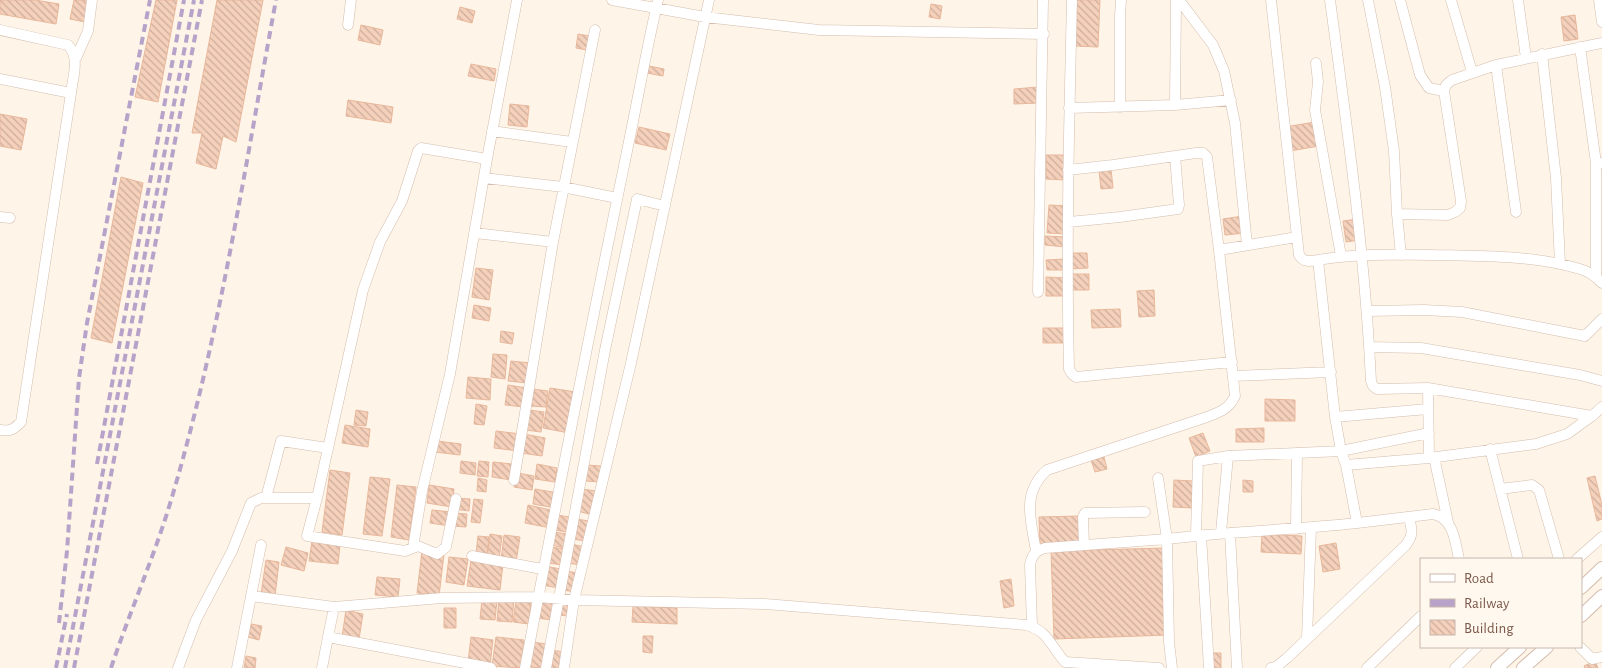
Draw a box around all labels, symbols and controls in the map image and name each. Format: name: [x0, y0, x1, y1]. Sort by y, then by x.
legend: [1420, 558, 1582, 648]
text: Road: [1464, 571, 1494, 586]
text: Railway: [1464, 596, 1510, 611]
text: Building: [1464, 621, 1514, 636]

